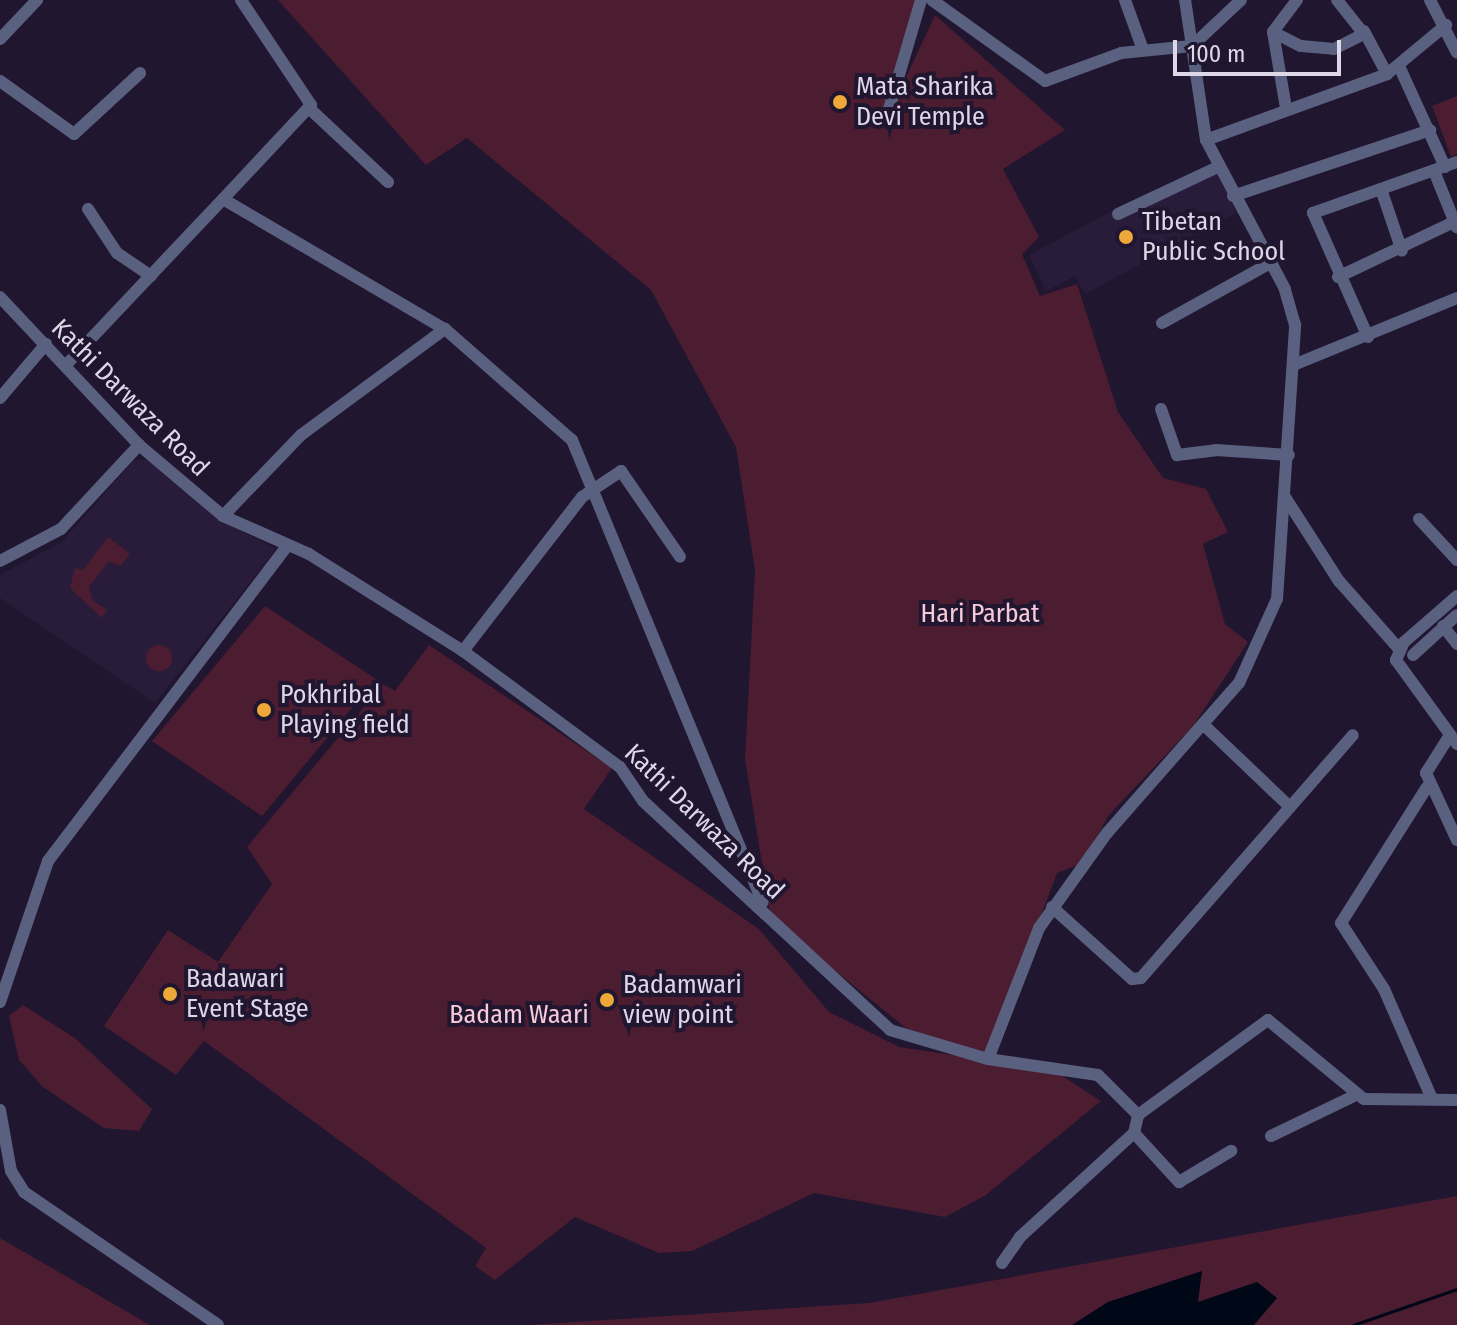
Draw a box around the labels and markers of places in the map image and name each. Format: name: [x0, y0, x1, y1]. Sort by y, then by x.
place label: Mata Sharika Devi Temple: [856, 71, 994, 132]
marker: Mata Sharika Devi Temple: [831, 93, 849, 111]
place label: Tibetan Public School: [1142, 206, 1285, 268]
marker: Tibetan Public School: [1117, 228, 1135, 246]
place label: Pokhribal Playing field: [280, 679, 410, 740]
marker: Pokhribal Playing field: [255, 701, 273, 719]
place label: Badawari Event Stage: [186, 963, 309, 1024]
place label: Badamwari view point: [623, 969, 742, 1030]
marker: Badawari Event Stage: [161, 985, 179, 1003]
marker: Badamwari view point: [598, 991, 616, 1009]

